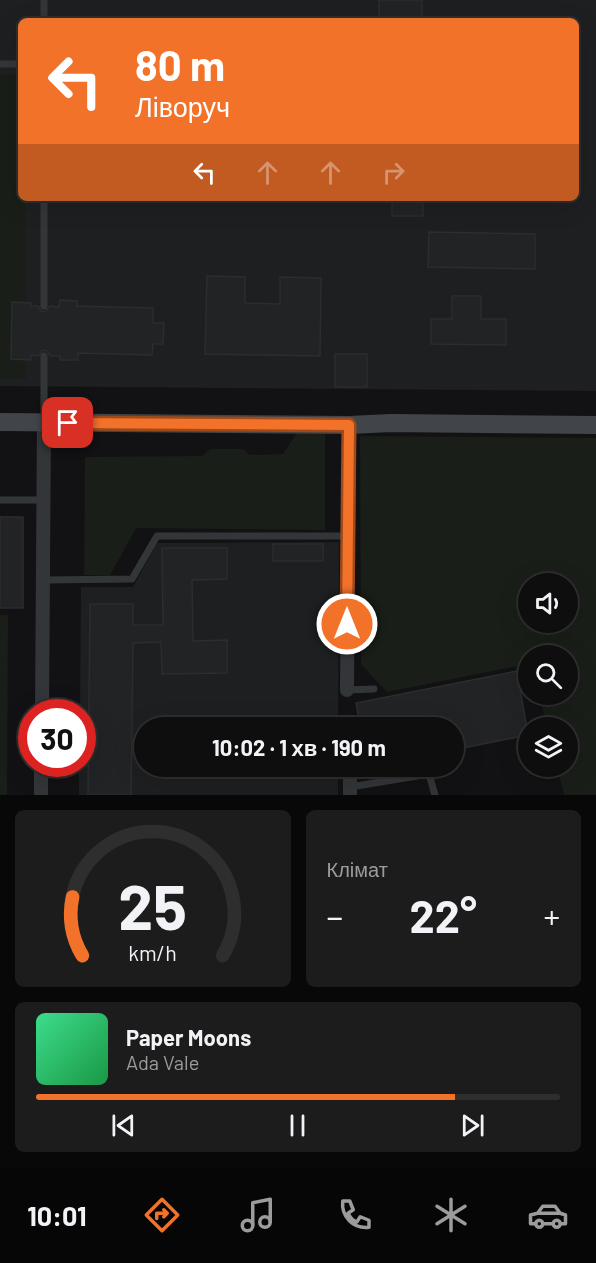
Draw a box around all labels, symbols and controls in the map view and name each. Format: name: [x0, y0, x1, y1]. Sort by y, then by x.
text: 80 m: [135, 39, 225, 89]
icon: left: [36, 42, 114, 120]
text: Ліворуч: [135, 90, 230, 122]
icon: left: [188, 156, 221, 189]
icon: ahead: [251, 156, 284, 189]
icon: ahead: [314, 156, 347, 189]
icon: right: [377, 156, 410, 189]
pin: [42, 397, 93, 448]
icon: arrive: [51, 406, 84, 439]
map controls: [518, 573, 578, 777]
button: sound: [518, 573, 578, 633]
position arrow: [315, 592, 379, 656]
button: search: [518, 645, 578, 705]
speed limit sign: 30: [18, 699, 96, 777]
button: layers: [518, 717, 578, 777]
text: 10:02 · 1 хв · 190 m: [212, 734, 386, 760]
text: Клімат: [327, 857, 388, 881]
text: 25: [118, 868, 187, 942]
text: 22°: [410, 888, 477, 942]
text: −: [327, 896, 343, 936]
text: +: [543, 896, 560, 936]
text: km/h: [128, 940, 177, 965]
text: Paper Moons: [126, 1024, 251, 1050]
text: Ada Vale: [126, 1050, 199, 1074]
icon: previous: [107, 1109, 140, 1142]
icon: pause: [281, 1109, 314, 1142]
icon: next: [456, 1109, 489, 1142]
icon: directions: [141, 1194, 183, 1236]
icon: music: [237, 1194, 279, 1236]
icon: phone: [334, 1194, 376, 1236]
icon: climate: [430, 1194, 472, 1236]
icon: car: [527, 1194, 569, 1236]
text: 10:01: [27, 1199, 87, 1231]

